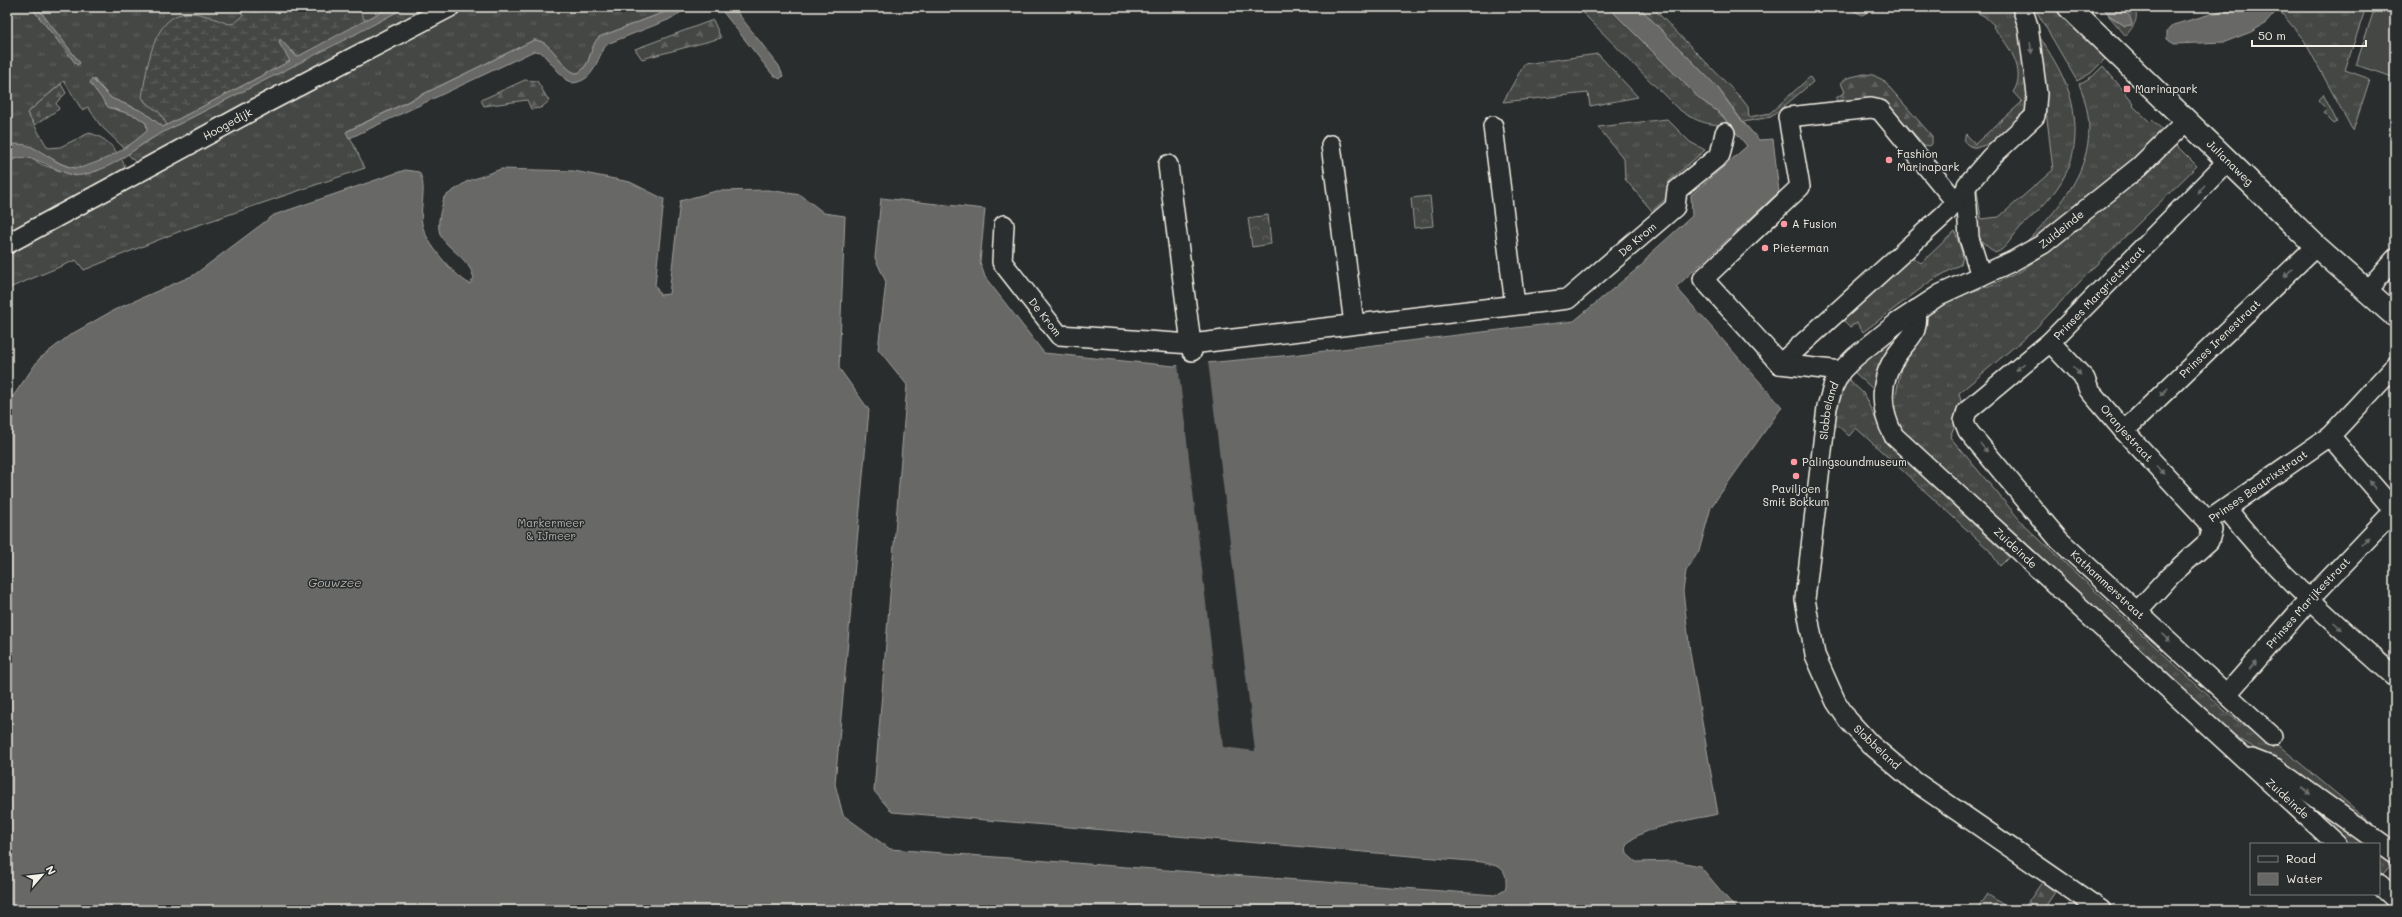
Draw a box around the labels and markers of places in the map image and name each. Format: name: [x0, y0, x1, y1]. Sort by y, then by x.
place label: Marinapark: [2135, 81, 2198, 96]
marker: Marinapark: [2122, 84, 2132, 94]
place label: Fashion Marinapark: [1897, 146, 1960, 174]
marker: Fashion Marinapark: [1884, 155, 1894, 165]
place label: A Fusion: [1792, 216, 1837, 231]
marker: A Fusion: [1779, 219, 1789, 229]
place label: Pieterman: [1773, 240, 1829, 255]
marker: Pieterman: [1760, 243, 1770, 253]
place label: Palingsoundmuseum: [1802, 454, 1907, 469]
marker: Palingsoundmuseum: [1789, 457, 1799, 467]
marker: Paviljoen Smit Bokkum: [1791, 471, 1801, 481]
place label: Paviljoen Smit Bokkum: [1763, 481, 1829, 509]

